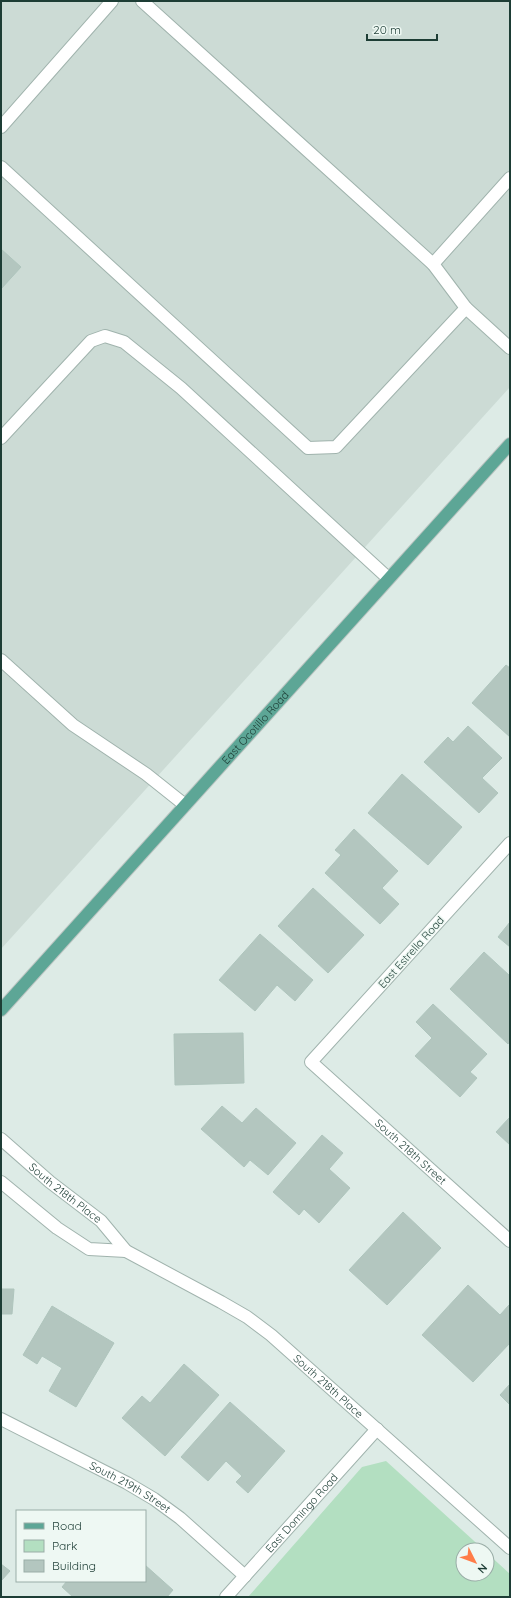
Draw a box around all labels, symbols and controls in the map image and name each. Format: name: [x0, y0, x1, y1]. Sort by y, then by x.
scale bar: [367, 16, 437, 42]
text: 20 m: [373, 22, 401, 37]
street label: East Ocotillo Road: [219, 688, 292, 767]
street label: East Estrella Road: [375, 913, 447, 991]
street label: South 218th Street: [372, 1116, 450, 1188]
street label: South 218th Place: [26, 1160, 105, 1226]
street label: South 218th Place: [290, 1351, 366, 1421]
street label: South 219th Street: [87, 1458, 174, 1516]
street label: East Domingo Road: [262, 1470, 341, 1556]
legend: [16, 1510, 146, 1582]
text: Road: [52, 1518, 82, 1533]
text: Park: [52, 1538, 77, 1553]
north arrow: [455, 1542, 495, 1582]
text: Building: [52, 1558, 96, 1573]
text: N: [475, 1561, 490, 1576]

